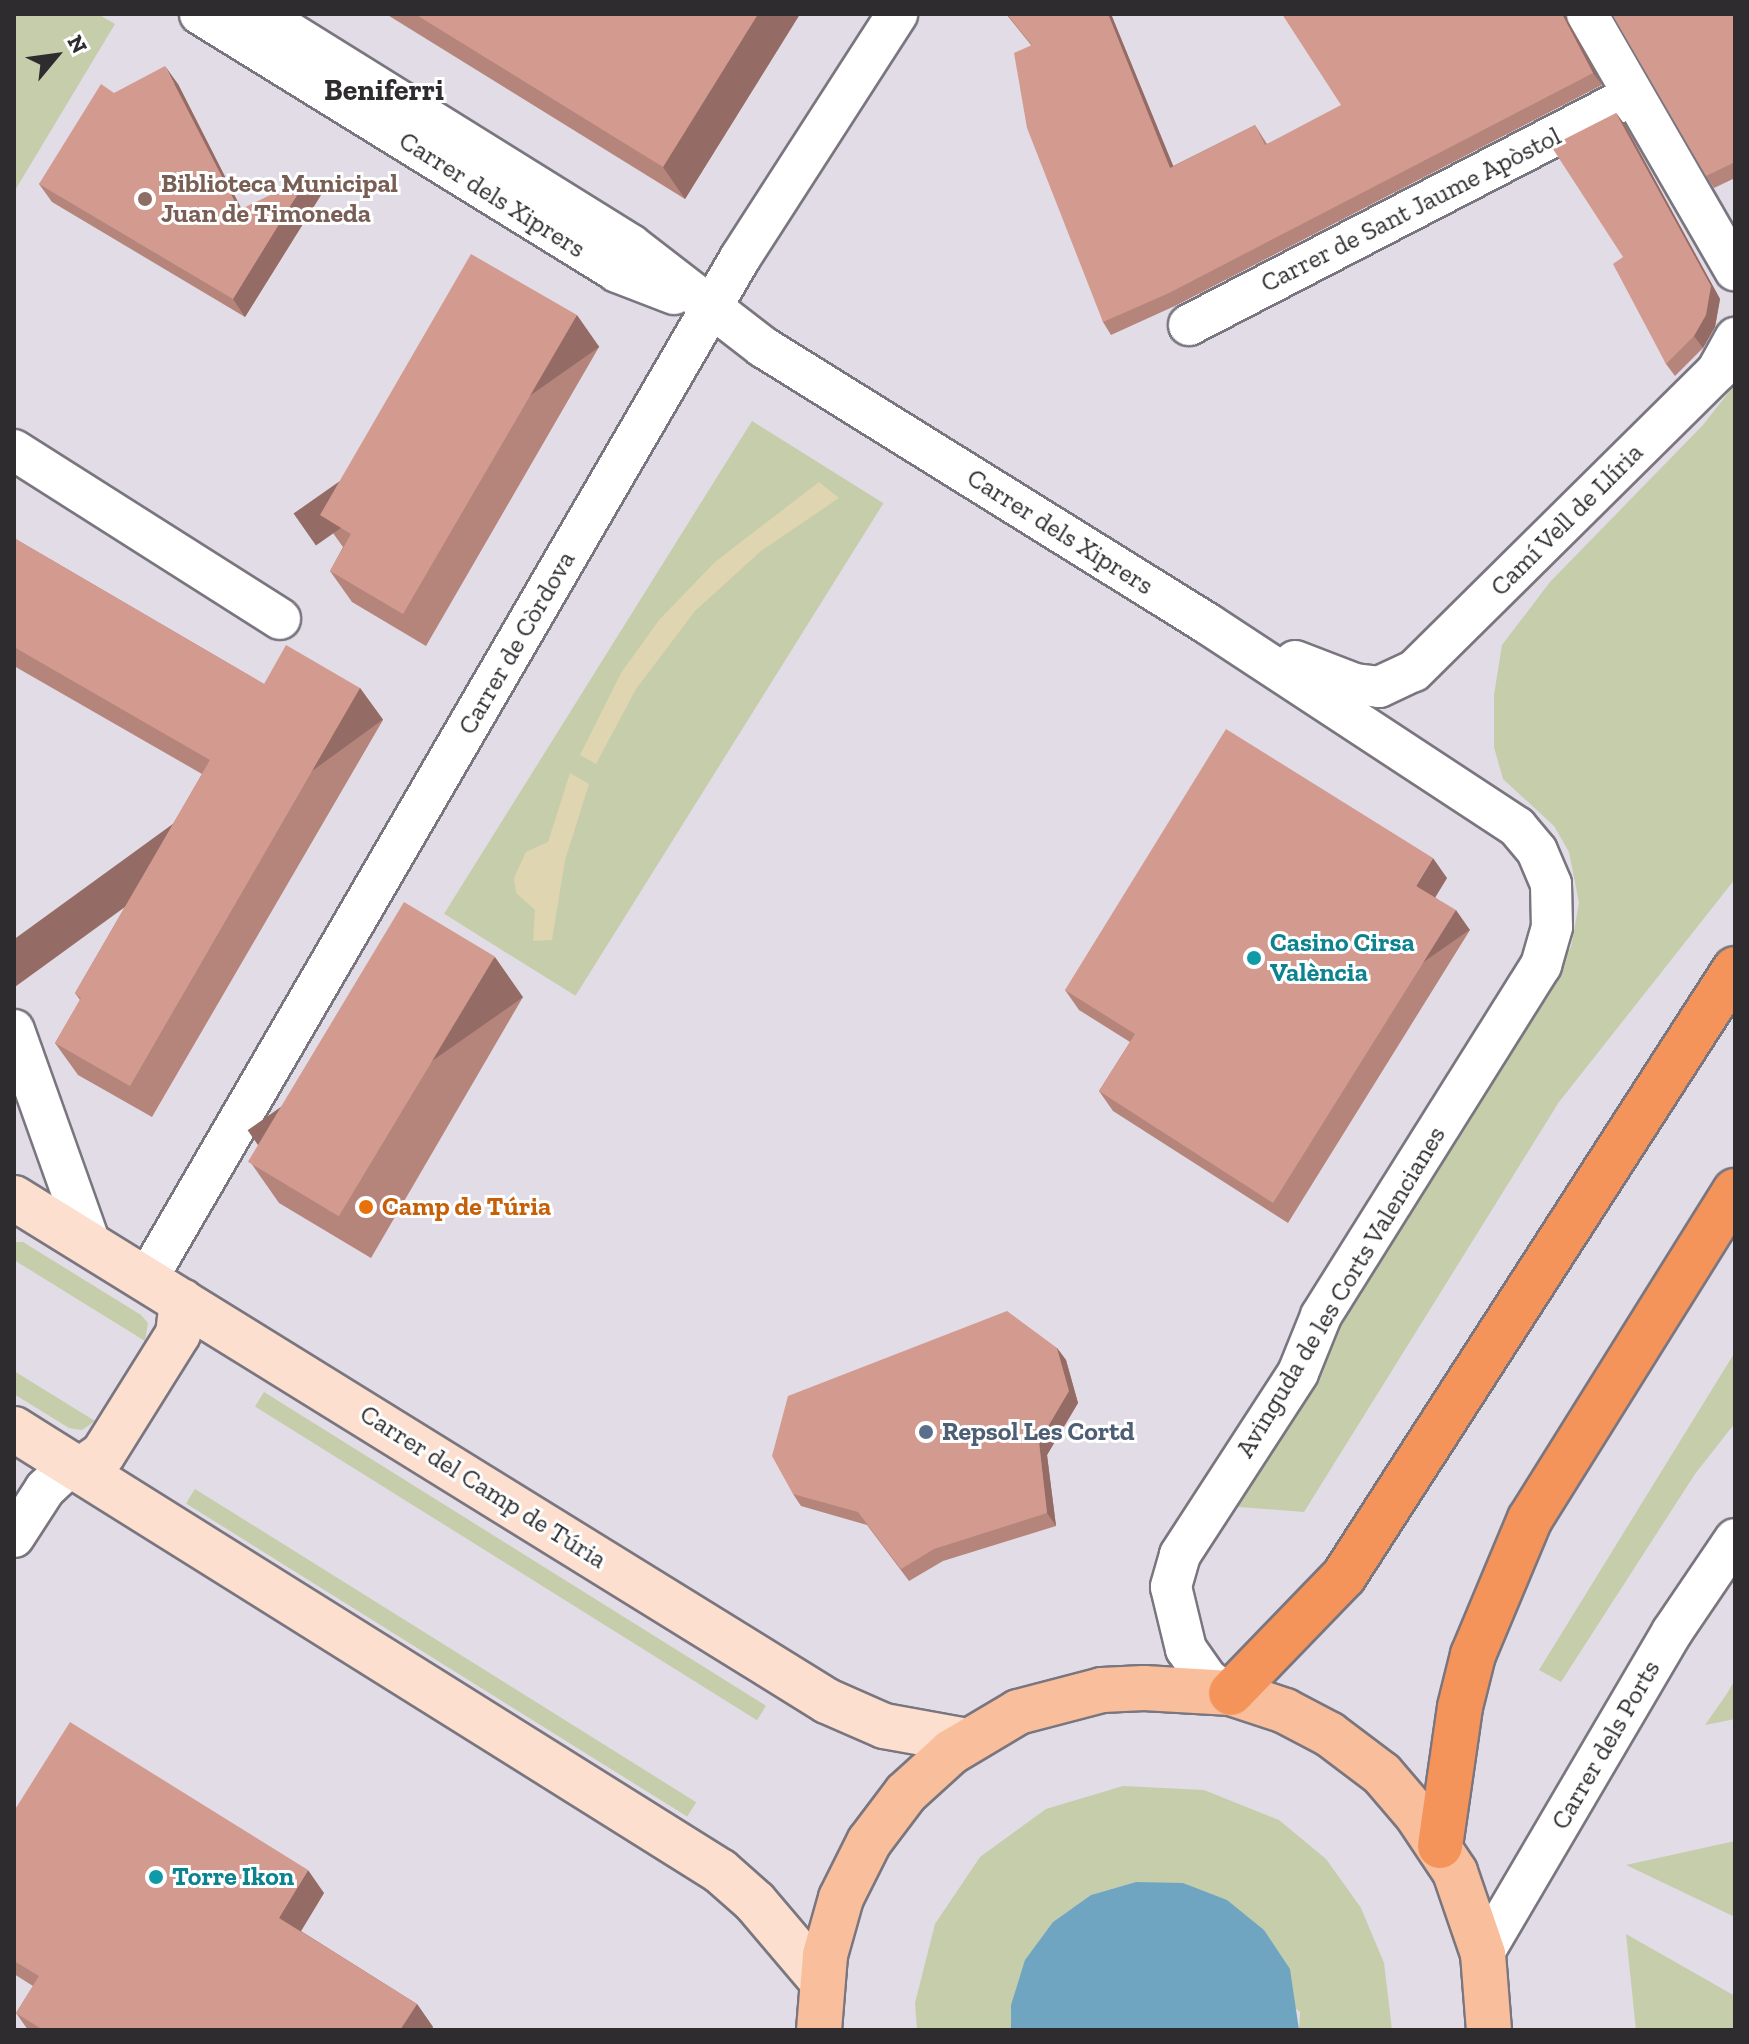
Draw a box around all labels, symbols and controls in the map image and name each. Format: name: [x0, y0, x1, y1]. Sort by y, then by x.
north arrow: [16, 16, 96, 96]
text: N: [62, 30, 93, 58]
district label: Beniferri: [324, 72, 444, 108]
street label: Carrer de Sant Jaume Apòstol: [1255, 120, 1567, 300]
street label: Carrer dels Xiprers: [393, 125, 591, 265]
place label: Biblioteca Municipal Juan de Timoneda: [161, 168, 398, 230]
marker: Biblioteca Municipal Juan de Timoneda: [136, 190, 154, 208]
street label: Camí Vell de Llíria: [1484, 437, 1650, 603]
street label: Carrer dels Xiprers: [961, 462, 1159, 602]
street label: Carrer de Còrdova: [452, 546, 582, 740]
place label: Casino Cirsa València: [1270, 927, 1415, 988]
marker: Casino Cirsa València: [1245, 949, 1263, 967]
street label: Avinguda de les Corts Valencianes: [1229, 1120, 1453, 1464]
place label: Camp de Túria: [382, 1191, 551, 1223]
marker: Camp de Túria: [357, 1198, 375, 1216]
street label: Carrer del Camp de Túria: [354, 1398, 612, 1576]
place label: Repsol Les Cortd: [942, 1416, 1134, 1448]
marker: Repsol Les Cortd: [917, 1423, 935, 1441]
street label: Carrer dels Ports: [1545, 1655, 1667, 1835]
place label: Torre Ikon: [172, 1861, 294, 1893]
marker: Torre Ikon: [147, 1868, 165, 1886]

